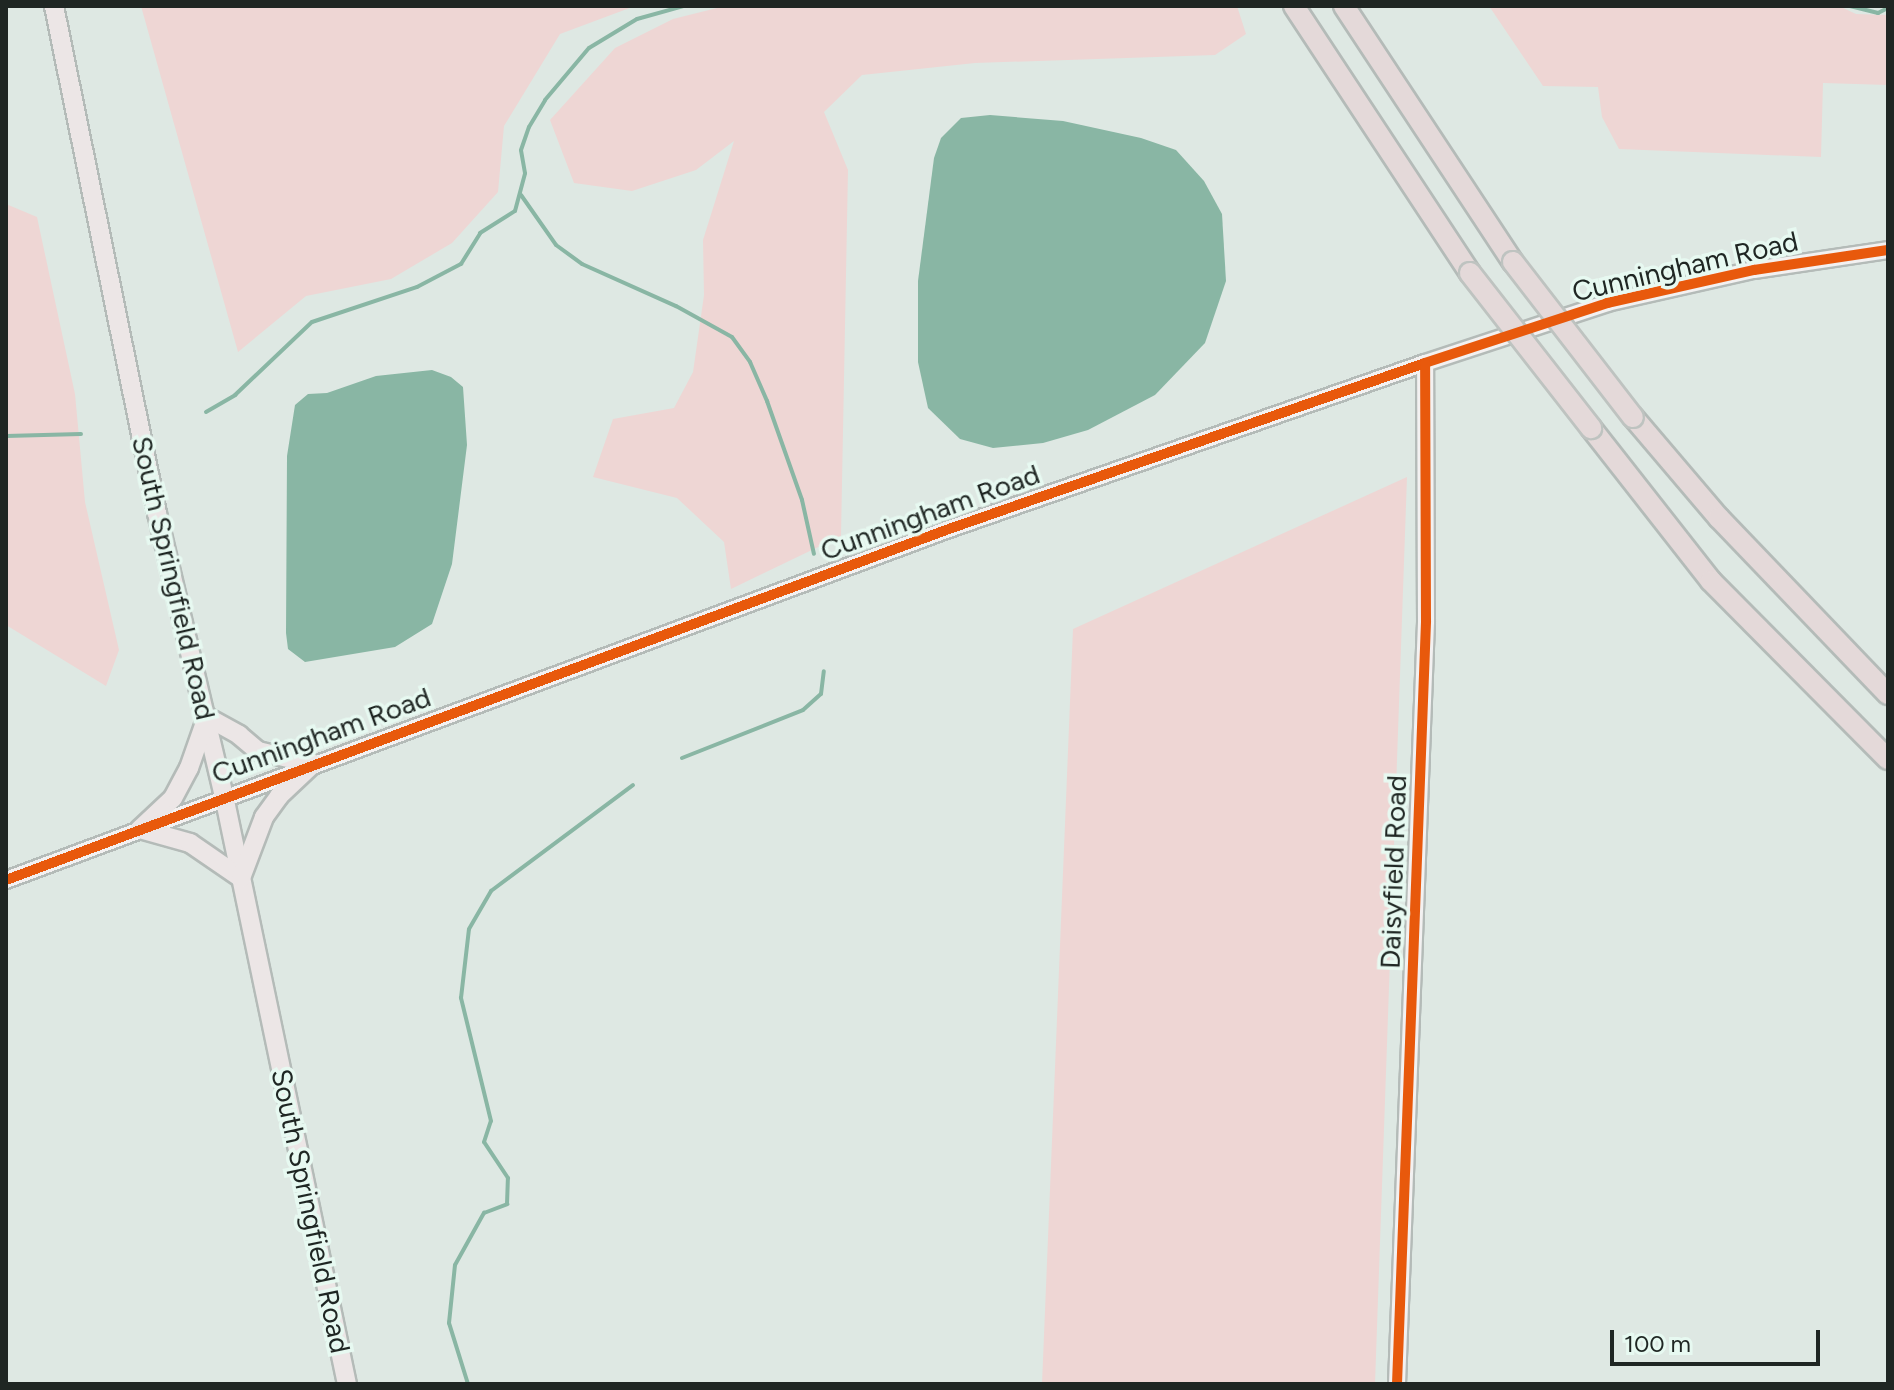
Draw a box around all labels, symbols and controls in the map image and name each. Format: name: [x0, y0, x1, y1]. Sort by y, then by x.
street label: Cunningham Road: [1569, 224, 1801, 308]
street label: South Springfield Road: [125, 433, 223, 723]
street label: Cunningham Road: [816, 457, 1044, 567]
street label: Cunningham Road: [207, 680, 435, 790]
street label: Daisyfield Road: [1373, 775, 1413, 969]
street label: South Springfield Road: [264, 1066, 358, 1356]
scale bar: [1614, 1314, 1824, 1364]
text: 100 m: [1624, 1329, 1691, 1358]

